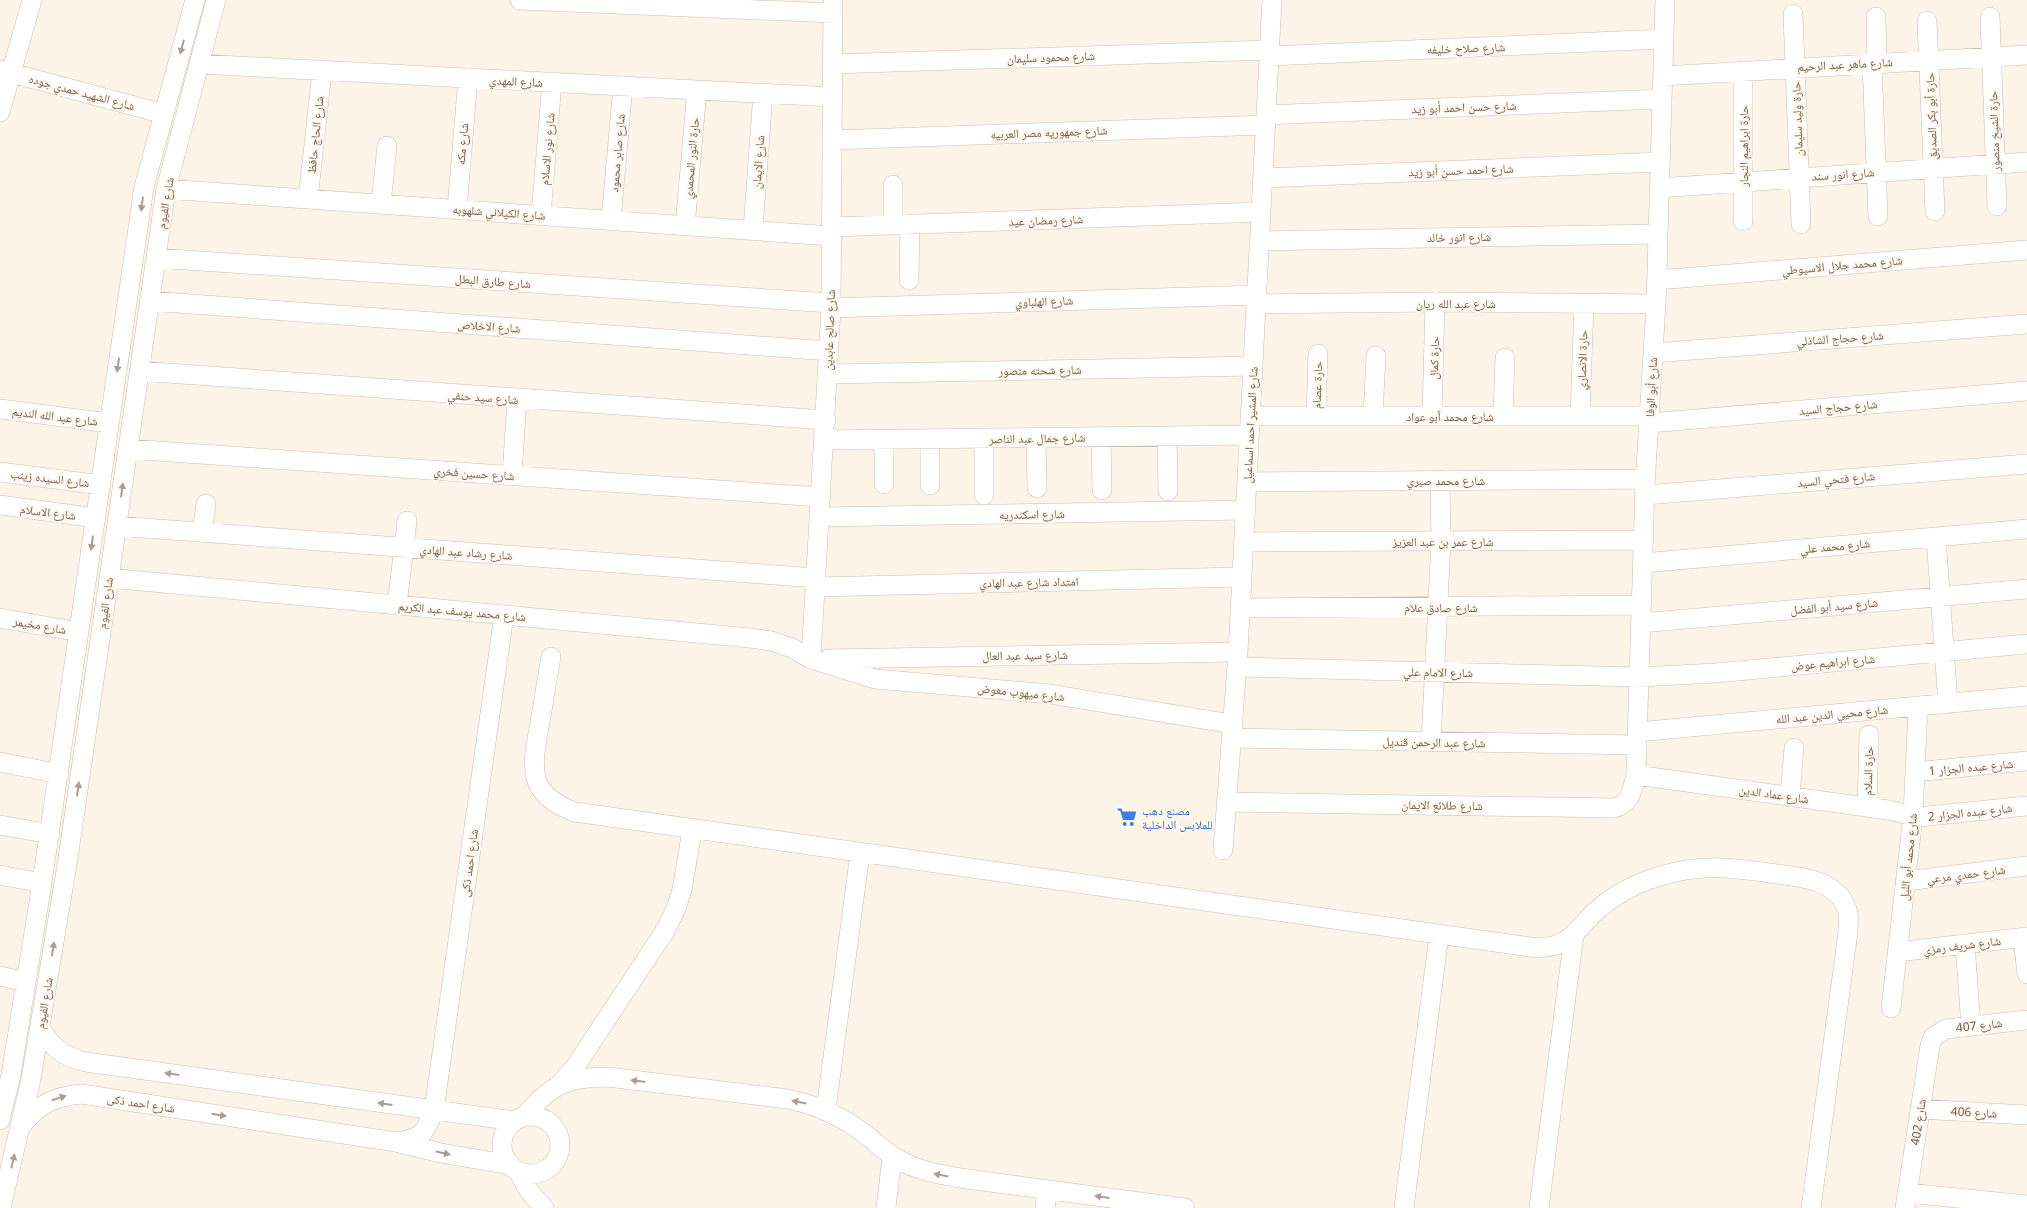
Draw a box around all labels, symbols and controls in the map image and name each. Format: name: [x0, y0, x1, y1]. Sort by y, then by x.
street label: شارع صلاح خليفه: [1427, 38, 1506, 58]
one-way arrow: [178, 40, 186, 55]
street label: شارع محمود سليمان: [1007, 47, 1095, 67]
street label: شارع ماهر عبد الرحيم: [1797, 53, 1893, 75]
street label: شارع الشهيد حمدي جوده: [27, 70, 137, 116]
street label: شارع المهدي: [489, 71, 543, 93]
street label: حارة أبو بكر الصديق: [1921, 72, 1941, 160]
street label: حارة وليد سليمان: [1787, 81, 1807, 157]
street label: حارة الشيخ منصور: [1984, 90, 2004, 173]
street label: شارع الحاج حافظ: [302, 95, 328, 175]
street label: شارع حسن احمد أبو زيد: [1411, 97, 1517, 117]
street label: حارة ابراهيم النجار: [1735, 105, 1752, 188]
street label: شارع نور الاسلام: [535, 112, 559, 186]
street label: شارع صابر محمود: [605, 113, 629, 193]
street label: حارة النور المحمدي: [679, 116, 705, 200]
street label: شارع جمهوريه مصر العربيه: [990, 121, 1108, 143]
street label: شارع مكه: [452, 122, 472, 166]
street label: شارع الايمان: [748, 134, 768, 190]
street label: شارع احمد حسن أبو زيد: [1408, 160, 1514, 180]
street label: شارع انور سند: [1811, 163, 1875, 185]
street label: شارع الفيوم: [152, 176, 178, 230]
one-way arrow: [137, 197, 145, 213]
street label: شارع الكيلاني شلهوبه: [452, 200, 546, 226]
street label: شارع رمضان عيد: [1008, 210, 1084, 230]
street label: شارع انور خالد: [1427, 228, 1491, 246]
street label: شارع محمد جلال الاسيوطي: [1781, 251, 1904, 281]
street label: شارع طارق البطل: [455, 270, 532, 292]
street label: شارع صالح عابدين: [819, 289, 839, 371]
street label: شارع الهلباوي: [1015, 291, 1074, 313]
street label: شارع عبد الله ريان: [1416, 295, 1496, 312]
street label: شارع الاخلاص: [457, 315, 521, 337]
street label: شارع حجاج الشاذلي: [1796, 326, 1884, 352]
street label: حارة الانصاري: [1572, 329, 1594, 390]
street label: حارة كمال: [1425, 336, 1443, 380]
one-way arrow: [113, 357, 121, 373]
street label: شارع أبو الوفا: [1641, 357, 1661, 417]
street label: شارع شحته منصور: [997, 361, 1082, 379]
street label: حارة عصام: [1308, 361, 1326, 409]
street label: شارع المشير احمد اسماعيل: [1238, 366, 1262, 484]
street label: شارع سيد حنفي: [447, 386, 519, 410]
street label: شارع حجاج السيد: [1798, 395, 1878, 419]
street label: شارع عبد الله النديم: [11, 402, 99, 430]
street label: شارع محمد أبو عواد: [1406, 408, 1494, 425]
street label: شارع جمال عبد الناصر: [988, 429, 1085, 447]
street label: شارع حسين فخري: [433, 462, 515, 486]
street label: شارع السيده زينب: [10, 465, 91, 491]
street label: شارع فتحي السيد: [1796, 467, 1876, 493]
street label: شارع محمد صبري: [1407, 472, 1485, 491]
one-way arrow: [118, 481, 126, 497]
street label: شارع الاسلام: [19, 500, 77, 524]
street label: شارع اسكندريه: [999, 505, 1065, 523]
street label: شارع عمر بن عبد العزيز: [1392, 533, 1494, 550]
street label: شارع محمد علي: [1799, 534, 1871, 560]
one-way arrow: [88, 536, 96, 552]
street label: شارع رشاد عبد الهادي: [419, 540, 513, 566]
street label: امتداد شارع عبد الهادي: [979, 573, 1079, 593]
street label: شارع الفيوم: [93, 576, 117, 630]
street label: شارع سيد أبو الفضل: [1789, 594, 1879, 618]
street label: شارع محمد يوسف عبد الكريم: [397, 597, 527, 625]
street label: شارع صادق علام: [1404, 599, 1478, 616]
street label: شارع مخيمر: [11, 612, 68, 638]
street label: شارع سيد عبد العال: [982, 646, 1068, 664]
street label: شارع ابراهيم عوض: [1790, 650, 1876, 674]
street label: شارع الامام علي: [1403, 663, 1473, 683]
street label: شارع ميهوب معوض: [977, 679, 1065, 705]
street label: شارع محيي الدين عبد الله: [1775, 701, 1889, 729]
street label: شارع عبد الرحمن قنديل: [1382, 733, 1486, 751]
street label: حارة السلام: [1859, 745, 1877, 796]
street label: شارع عبده الجزار 1: [1928, 755, 2014, 779]
one-way arrow: [75, 781, 83, 797]
street label: شارع عماد الدين: [1738, 781, 1810, 807]
street label: شارع طلائع الايمان: [1401, 796, 1483, 814]
street label: شارع عبده الجزار 2: [1927, 799, 2013, 825]
place label: مصنع دهب للملابس الداخلية: [1142, 802, 1213, 833]
supermarket icon: مصنع دهب للملابس الداخلية: [1116, 806, 1138, 828]
street label: شارع محمد أبو الليل: [1895, 812, 1921, 902]
street label: شارع احمد ذكى: [456, 828, 482, 898]
street label: شارع حمدي مرعي: [1926, 861, 2007, 889]
street label: شارع شريف رمزي: [1922, 932, 2002, 960]
one-way arrow: [50, 941, 58, 957]
street label: شارع الفيوم: [31, 976, 57, 1030]
street label: شارع 407: [1955, 1014, 2003, 1036]
one-way arrow: [164, 1070, 180, 1078]
one-way arrow: [630, 1077, 646, 1085]
street label: شارع احمد ذكى: [106, 1089, 176, 1117]
one-way arrow: [52, 1094, 67, 1102]
one-way arrow: [791, 1097, 807, 1105]
street label: شارع 402: [1906, 1098, 1930, 1146]
one-way arrow: [377, 1099, 393, 1107]
street label: شارع 406: [1950, 1102, 1998, 1122]
one-way arrow: [212, 1111, 228, 1119]
one-way arrow: [435, 1150, 451, 1158]
one-way arrow: [9, 1153, 17, 1168]
one-way arrow: [934, 1171, 949, 1179]
one-way arrow: [1094, 1193, 1110, 1201]

